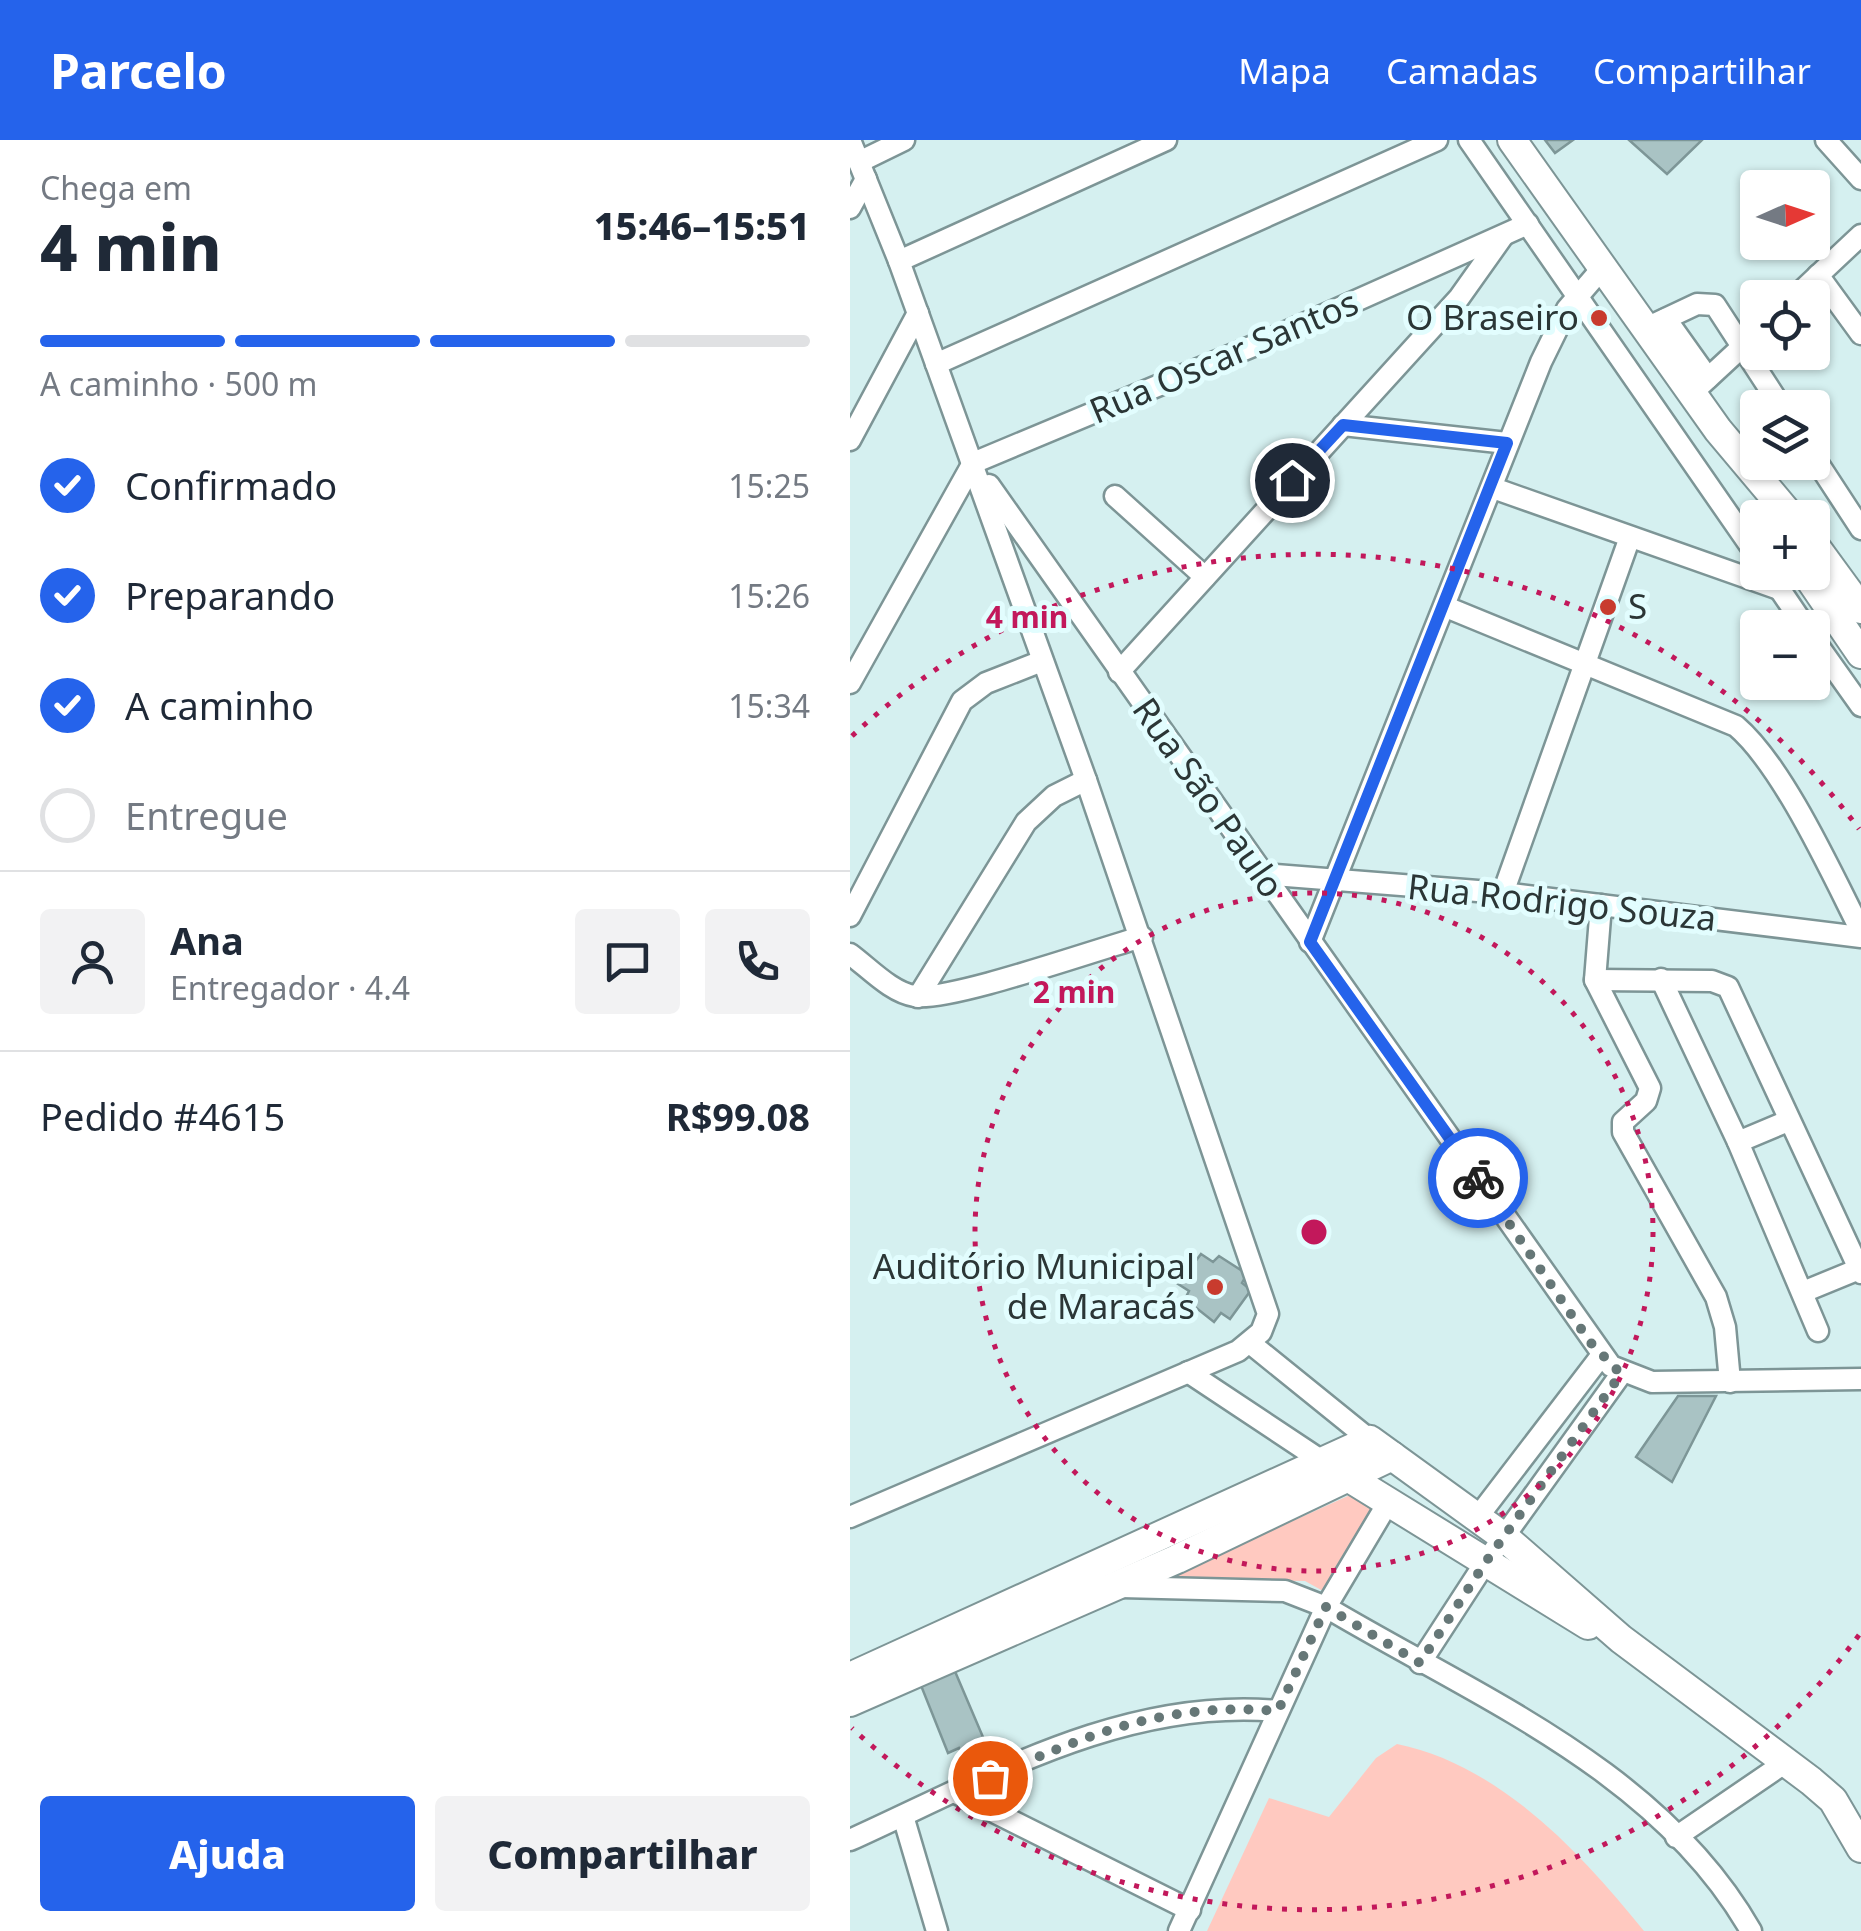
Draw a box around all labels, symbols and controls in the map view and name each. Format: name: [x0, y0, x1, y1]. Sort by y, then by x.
text: Parcelo: [50, 38, 227, 103]
text: Mapa: [1238, 47, 1331, 94]
text: Camadas: [1386, 47, 1538, 94]
text: Compartilhar: [1593, 47, 1811, 94]
text: Chega em: [40, 166, 192, 209]
north arrow: [1740, 170, 1830, 260]
map controls: [1740, 170, 1830, 700]
text: 15:46–15:51: [594, 199, 810, 251]
text: 4 min: [40, 202, 222, 290]
street label: Rua Oscar Santos: [1082, 278, 1365, 433]
button: locate: [1740, 280, 1830, 370]
place label: O Braseiro: [1406, 293, 1579, 340]
marker: O Braseiro: [1588, 307, 1610, 329]
text: A caminho · 500 m: [40, 362, 318, 405]
button: layers: [1740, 390, 1830, 480]
pin: [1250, 438, 1335, 523]
icon: home: [1265, 453, 1320, 508]
icon: check: [40, 458, 95, 513]
text: Confirmado: [125, 459, 337, 511]
text: 15:25: [728, 464, 810, 507]
button: +: [1740, 500, 1830, 590]
icon: check: [40, 568, 95, 623]
text: Preparando: [125, 569, 335, 621]
text: 15:26: [728, 574, 810, 617]
place label: S: [1628, 582, 1647, 629]
text: 4 min: [986, 596, 1068, 637]
marker: S: [1597, 596, 1619, 618]
button: −: [1740, 610, 1830, 700]
icon: check: [40, 678, 95, 733]
text: A caminho: [125, 679, 314, 731]
text: 15:34: [728, 684, 810, 727]
street label: Rua São Paulo: [1123, 688, 1296, 906]
text: Entregue: [125, 789, 288, 841]
street label: Rua Rodrigo Souza: [1406, 862, 1719, 941]
button: person: [40, 909, 145, 1014]
button: chat: [575, 909, 680, 1014]
button: phone: [705, 909, 810, 1014]
text: Ana: [170, 914, 244, 966]
text: Entregador · 4.4: [170, 966, 410, 1009]
text: 2 min: [1033, 971, 1115, 1012]
text: Pedido #4615: [40, 1090, 285, 1142]
text: R$99.08: [666, 1090, 810, 1142]
courier: [1428, 1128, 1528, 1228]
icon: bike: [1451, 1151, 1506, 1206]
centre of rings: [1296, 1214, 1332, 1250]
place label: Auditório Municipal de Maracás: [873, 1242, 1195, 1329]
marker: Auditório Municipal de Maracás: [1204, 1276, 1226, 1298]
pin: [948, 1736, 1033, 1821]
icon: bag: [963, 1751, 1018, 1806]
button: Ajuda: [40, 1796, 415, 1911]
button: Compartilhar: [435, 1796, 810, 1911]

